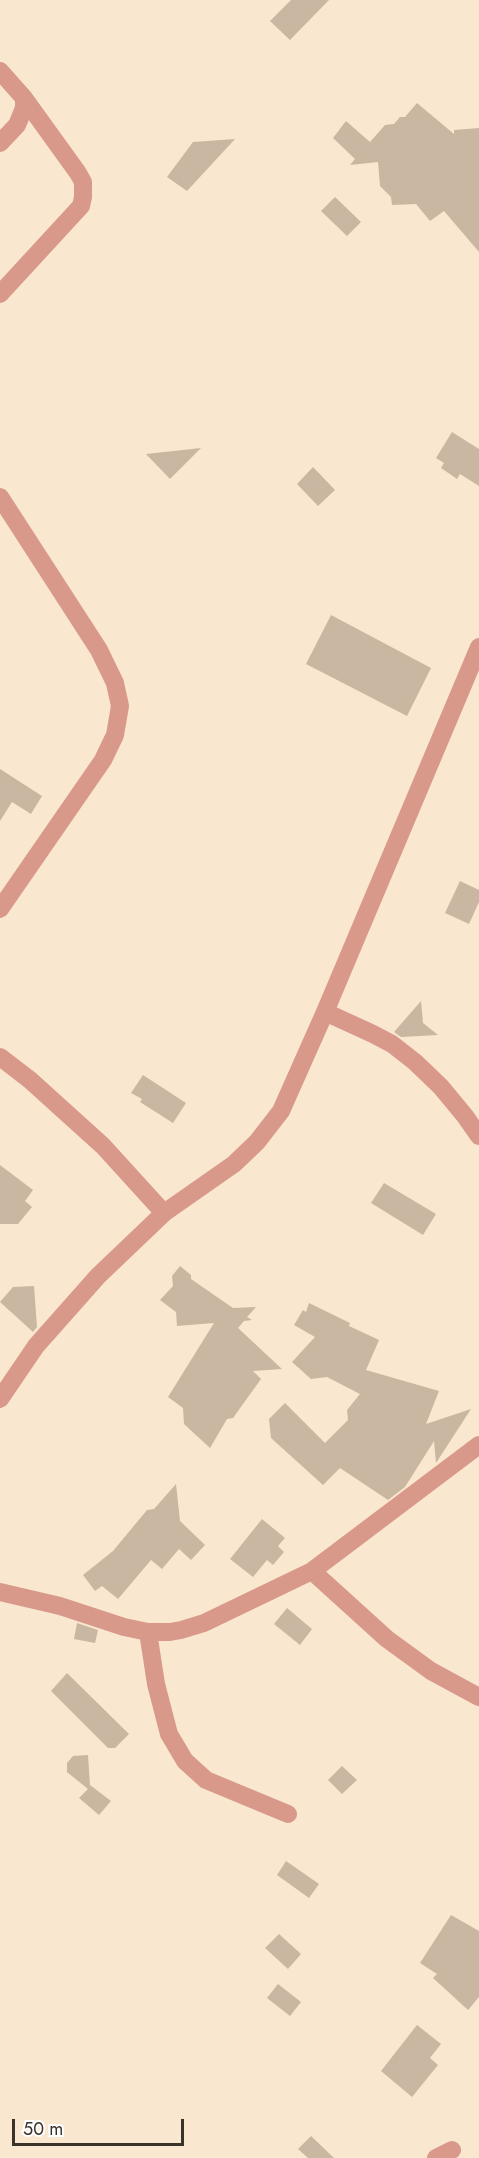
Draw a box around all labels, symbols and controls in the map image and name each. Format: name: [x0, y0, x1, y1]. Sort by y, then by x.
scale bar: [15, 2107, 188, 2145]
text: 50 m: [23, 2116, 63, 2142]

